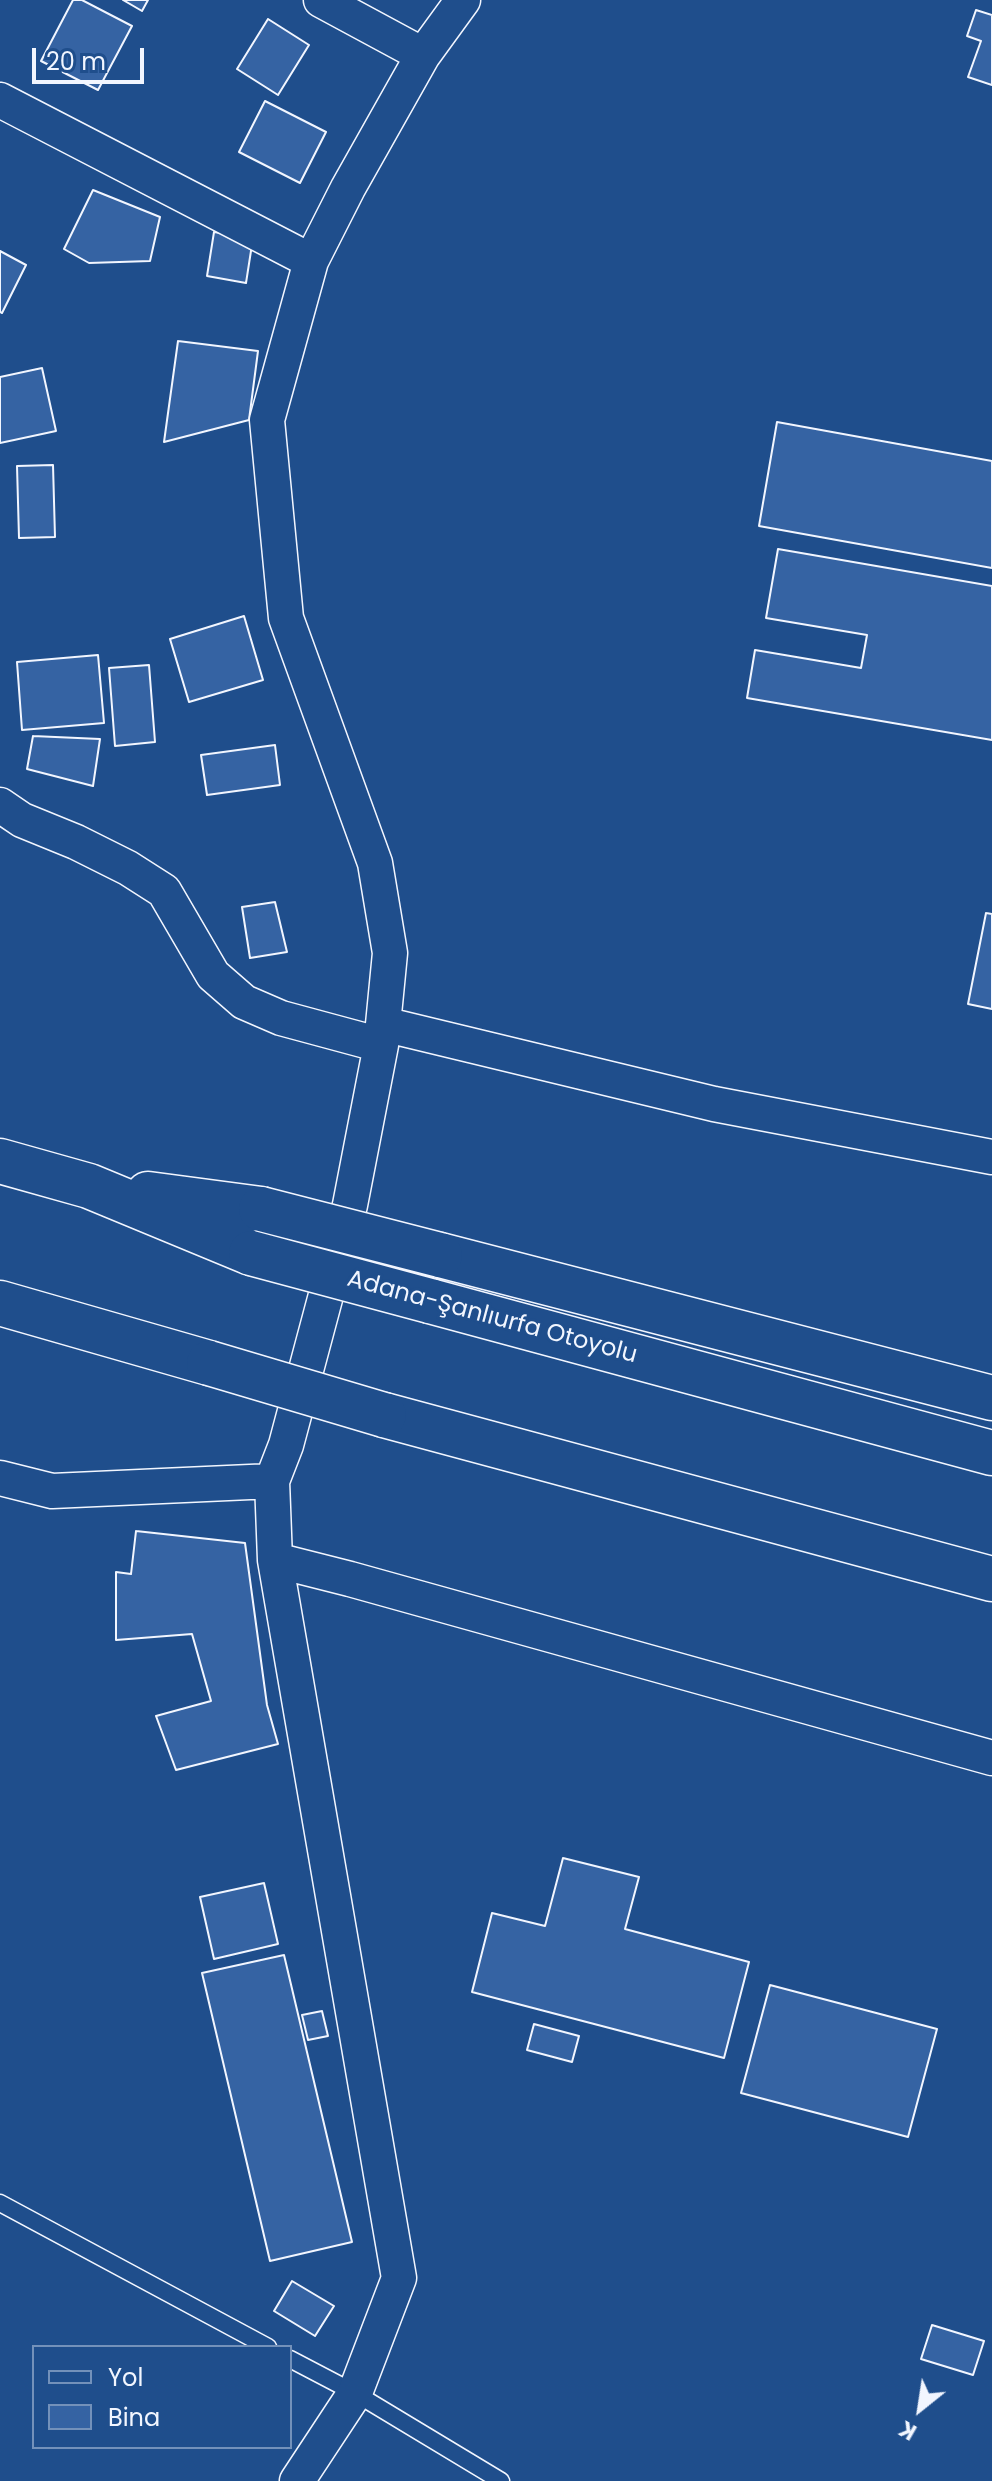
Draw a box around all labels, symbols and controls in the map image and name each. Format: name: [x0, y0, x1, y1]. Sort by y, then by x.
scale bar: [36, 32, 148, 82]
text: 20 m: [46, 45, 106, 78]
street label: Adana-Şanlıurfa Otoyolu: [344, 1265, 640, 1371]
legend: [32, 2345, 292, 2449]
text: Yol: [108, 2361, 143, 2394]
north arrow: [880, 2369, 960, 2449]
text: Bina: [108, 2401, 160, 2434]
text: K: [893, 2413, 922, 2447]

